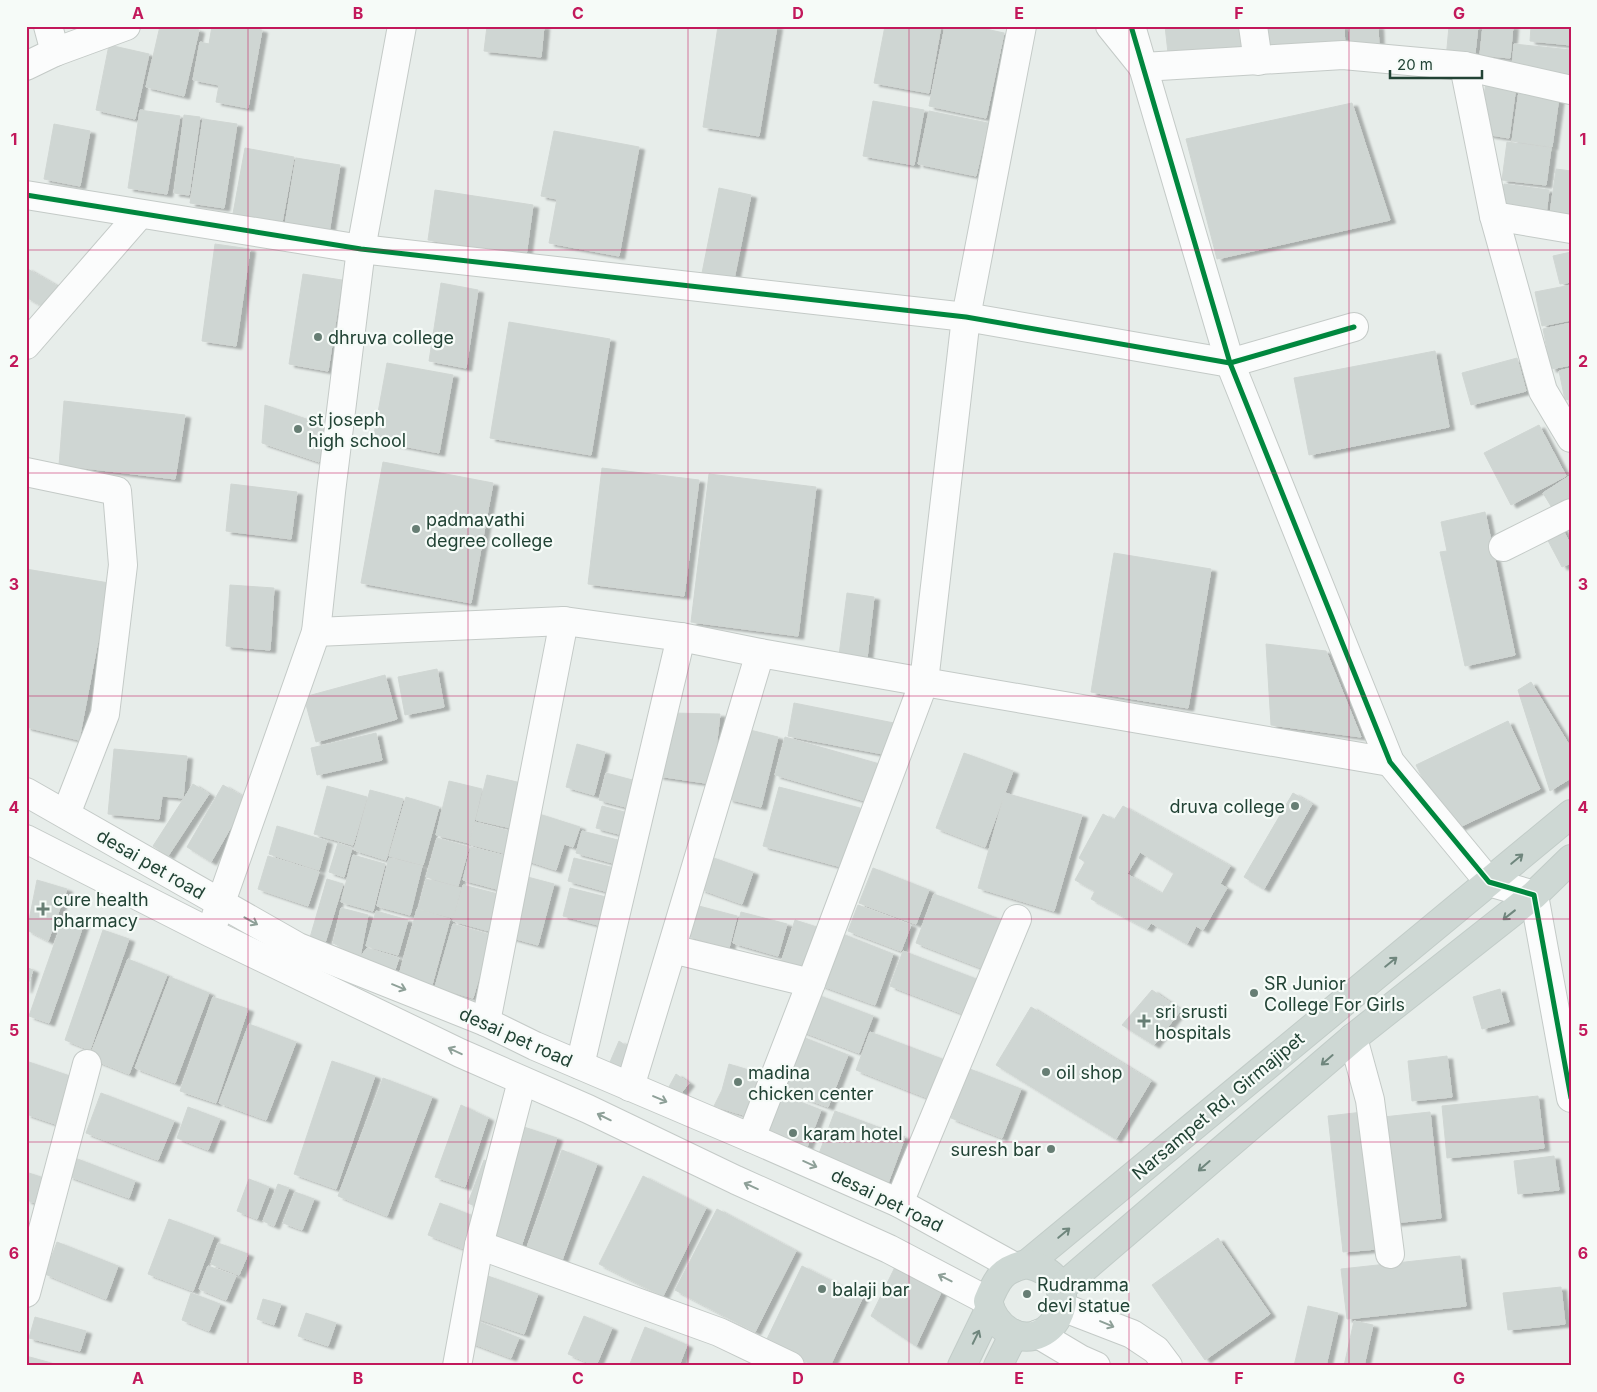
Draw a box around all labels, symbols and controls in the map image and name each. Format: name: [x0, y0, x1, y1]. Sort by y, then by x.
text: A: [132, 3, 144, 23]
text: B: [353, 3, 363, 23]
text: C: [572, 3, 584, 23]
text: D: [792, 3, 804, 23]
text: E: [1014, 3, 1024, 23]
text: F: [1234, 3, 1244, 23]
text: G: [1453, 3, 1465, 23]
scale bar: [1390, 48, 1482, 80]
text: 20 m: [1397, 55, 1433, 74]
text: 1: [11, 129, 17, 149]
text: 1: [1580, 129, 1586, 149]
place label: dhruva college: [328, 327, 454, 348]
marker: dhruva college: [312, 331, 324, 343]
text: 2: [9, 351, 19, 371]
text: 2: [1578, 351, 1588, 371]
place label: st joseph high school: [308, 409, 406, 451]
marker: st joseph high school: [292, 423, 304, 435]
place label: padmavathi degree college: [426, 509, 553, 551]
marker: padmavathi degree college: [410, 523, 422, 535]
text: 3: [9, 574, 19, 594]
text: 3: [1578, 574, 1588, 594]
place label: druva college: [1170, 796, 1285, 817]
text: 4: [9, 797, 20, 817]
text: 4: [1578, 797, 1589, 817]
marker: druva college: [1289, 800, 1301, 812]
street label: desai pet road: [93, 825, 209, 903]
one-way arrow: [1510, 853, 1523, 864]
place label: cure health pharmacy: [53, 889, 149, 931]
marker: cure health pharmacy: [37, 903, 49, 915]
one-way arrow: [1502, 909, 1515, 920]
one-way arrow: [243, 916, 257, 926]
one-way arrow: [1385, 956, 1398, 967]
place label: SR Junior College For Girls: [1264, 973, 1405, 1015]
one-way arrow: [390, 983, 406, 992]
marker: SR Junior College For Girls: [1248, 987, 1260, 999]
place label: sri srusti hospitals: [1155, 1001, 1231, 1043]
street label: desai pet road: [456, 1003, 576, 1071]
marker: sri srusti hospitals: [1137, 1014, 1151, 1028]
text: 5: [9, 1020, 19, 1040]
text: 5: [1578, 1020, 1588, 1040]
street label: Narsampet Rd, Girmajipet: [1128, 1028, 1308, 1184]
one-way arrow: [448, 1046, 463, 1056]
one-way arrow: [1321, 1054, 1334, 1065]
place label: madina chicken center: [748, 1062, 874, 1104]
place label: oil shop: [1056, 1062, 1123, 1083]
marker: oil shop: [1040, 1066, 1052, 1078]
marker: madina chicken center: [732, 1076, 744, 1088]
one-way arrow: [652, 1095, 667, 1105]
one-way arrow: [597, 1112, 612, 1121]
place label: karam hotel: [803, 1123, 903, 1144]
marker: karam hotel: [787, 1127, 799, 1139]
place label: suresh bar: [951, 1139, 1041, 1160]
marker: suresh bar: [1045, 1143, 1057, 1155]
one-way arrow: [802, 1159, 817, 1169]
one-way arrow: [1197, 1160, 1210, 1171]
street label: desai pet road: [828, 1164, 946, 1236]
one-way arrow: [744, 1181, 759, 1191]
one-way arrow: [1058, 1228, 1071, 1239]
text: 6: [9, 1243, 19, 1263]
text: 6: [1578, 1243, 1588, 1263]
one-way arrow: [938, 1273, 953, 1282]
place label: Rudramma devi statue: [1037, 1274, 1130, 1316]
place label: balaji bar: [832, 1279, 910, 1300]
marker: balaji bar: [816, 1283, 828, 1295]
marker: Rudramma devi statue: [1021, 1288, 1033, 1300]
one-way arrow: [1100, 1320, 1115, 1329]
one-way arrow: [972, 1330, 981, 1345]
text: A: [132, 1368, 144, 1388]
text: B: [353, 1368, 363, 1388]
text: C: [572, 1368, 584, 1388]
text: D: [792, 1368, 804, 1388]
text: E: [1014, 1368, 1024, 1388]
text: F: [1234, 1368, 1244, 1388]
text: G: [1453, 1368, 1465, 1388]

